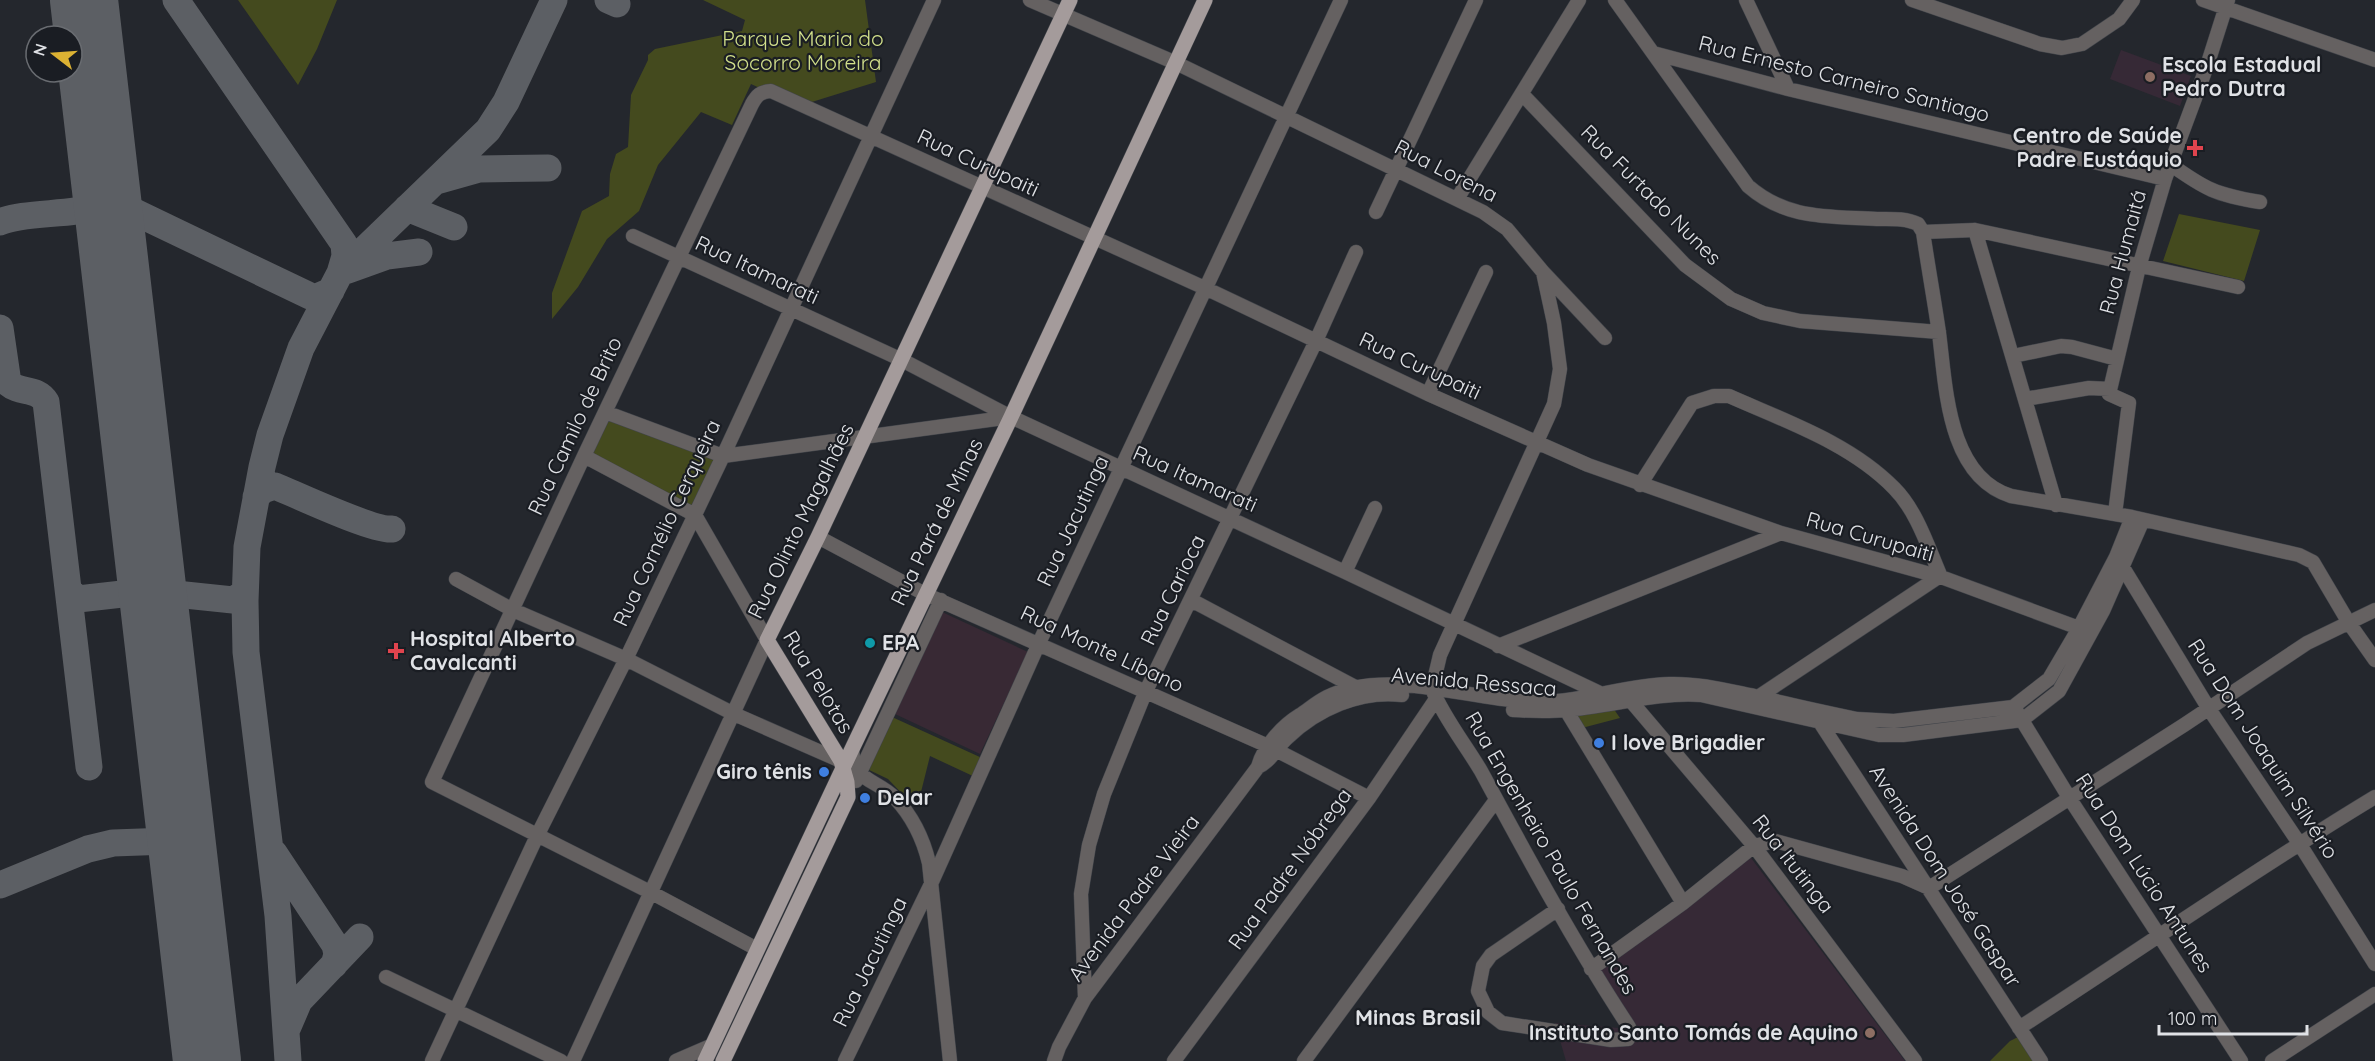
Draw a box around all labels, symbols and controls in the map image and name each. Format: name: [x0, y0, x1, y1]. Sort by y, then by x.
north arrow: [24, 24, 84, 84]
park label: Parque Maria do Socorro Moreira: [722, 25, 884, 75]
street label: Rua Ernesto Carneiro Santiago: [1696, 29, 1992, 127]
text: N: [28, 41, 51, 58]
place label: Escola Estadual Pedro Dutra: [2162, 51, 2322, 101]
marker: Escola Estadual Pedro Dutra: [2143, 70, 2157, 84]
street label: Rua Furtado Nunes: [1576, 119, 1727, 270]
place label: Centro de Saúde Padre Eustáquio: [2013, 122, 2182, 172]
street label: Rua Curupaiti: [913, 123, 1044, 202]
street label: Rua Lorena: [1390, 133, 1502, 207]
marker: Centro de Saúde Padre Eustáquio: [2186, 139, 2204, 157]
street label: Rua Humaitá: [2093, 187, 2151, 317]
street label: Rua Itamarati: [691, 229, 823, 309]
street label: Rua Curupaiti: [1355, 326, 1486, 405]
street label: Rua Camilo de Brito: [521, 332, 627, 519]
street label: Rua Cornélio Cerqueira: [607, 415, 725, 630]
street label: Rua Olinto Magalhães: [741, 419, 859, 623]
street label: Rua Pará de Minas: [884, 434, 988, 609]
street label: Rua Itamarati: [1129, 439, 1262, 517]
street label: Rua Jacutinga: [1030, 451, 1114, 590]
street label: Rua Curupaiti: [1803, 505, 1937, 567]
street label: Rua Carioca: [1134, 530, 1210, 649]
street label: Rua Monte Líbano: [1017, 599, 1188, 697]
place label: Hospital Alberto Cavalcanti: [410, 625, 575, 675]
street label: Rua Pelotas: [778, 625, 860, 738]
place label: EPA: [882, 629, 920, 655]
street label: Rua Dom Joaquim Silvério: [2183, 633, 2345, 863]
marker: EPA: [863, 636, 877, 650]
marker: Hospital Alberto Cavalcanti: [387, 642, 405, 660]
street label: Avenida Ressaca: [1390, 661, 1558, 701]
street label: Rua Engenheiro Paulo Fernandes: [1460, 706, 1644, 999]
place label: I love Brigadier: [1611, 729, 1765, 755]
marker: I love Brigadier: [1592, 736, 1606, 750]
place label: Giro tênis: [716, 758, 812, 784]
street label: Avenida Dom José Gaspar: [1864, 759, 2027, 991]
marker: Giro tênis: [817, 765, 831, 779]
street label: Rua Dom Lúcio Antunes: [2071, 768, 2219, 977]
street label: Rua Padre Nóbrega: [1222, 783, 1356, 954]
place label: Delar: [877, 784, 933, 810]
marker: Delar: [858, 791, 872, 805]
street label: Avenida Padre Vieira: [1062, 809, 1204, 986]
street label: Rua Itutinga: [1747, 809, 1840, 918]
street label: Rua Jacutinga: [826, 892, 912, 1031]
scale bar: [2159, 998, 2308, 1036]
district label: Minas Brasil: [1355, 1003, 1481, 1031]
text: 100 m: [2168, 1007, 2217, 1030]
place label: Instituto Santo Tomás de Aquino: [1529, 1019, 1858, 1045]
marker: Instituto Santo Tomás de Aquino: [1863, 1026, 1877, 1040]

